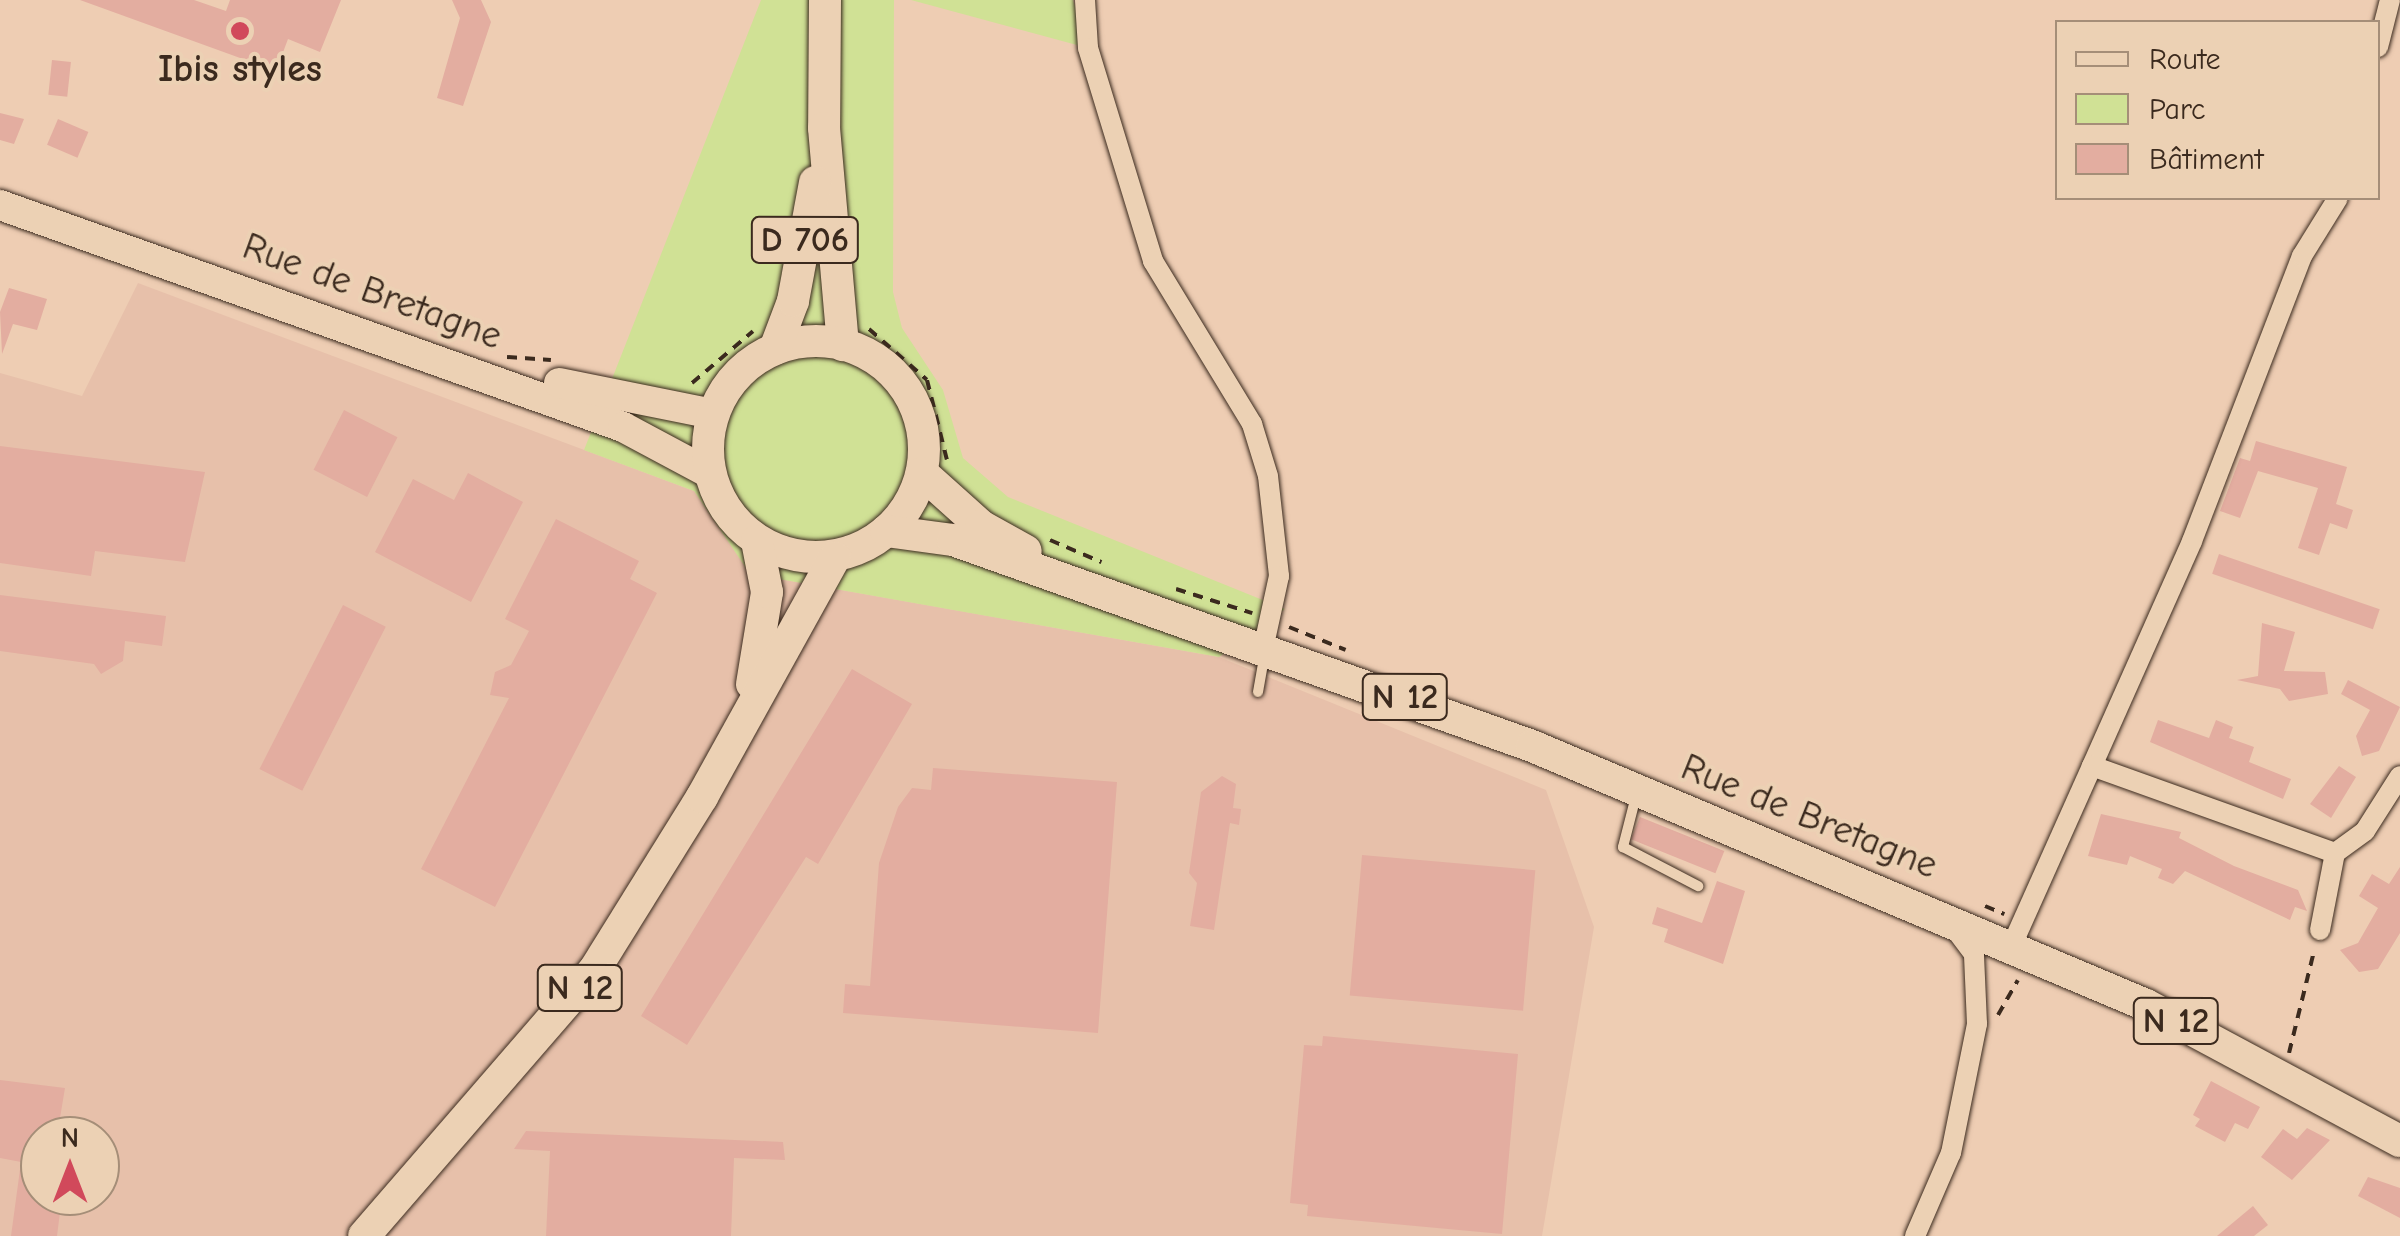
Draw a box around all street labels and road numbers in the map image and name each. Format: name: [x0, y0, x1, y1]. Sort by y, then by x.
road number: D 706: [750, 210, 860, 270]
street label: Rue de Bretagne: [236, 224, 508, 360]
road number: N 12: [1360, 667, 1450, 727]
street label: Rue de Bretagne: [1674, 745, 1944, 889]
road number: N 12: [535, 958, 625, 1018]
road number: N 12: [2131, 991, 2221, 1051]

